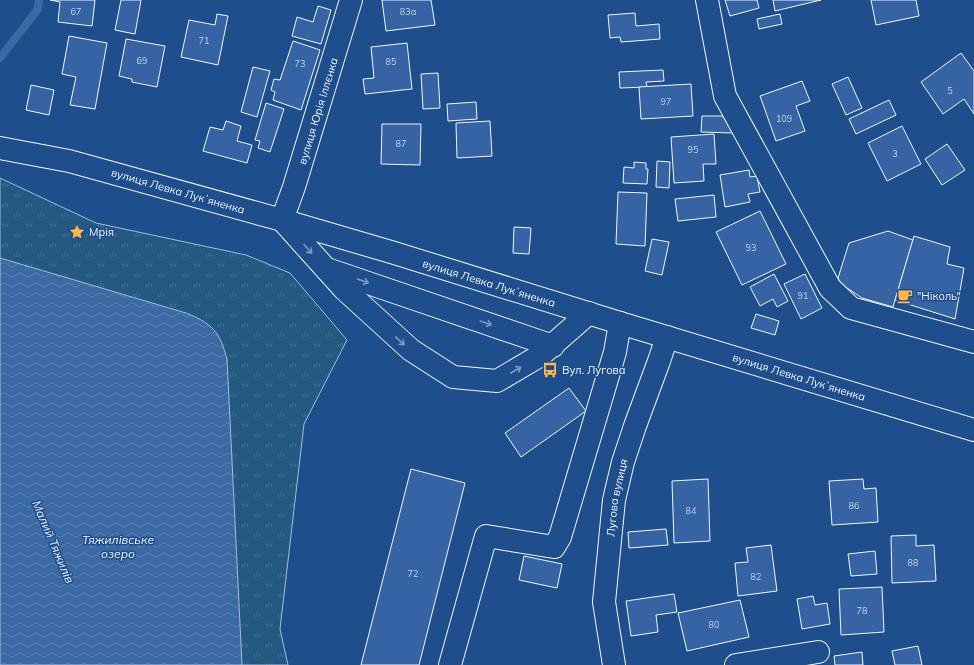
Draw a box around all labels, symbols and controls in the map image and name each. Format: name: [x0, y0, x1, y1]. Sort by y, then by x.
house number: 67: [71, 6, 81, 17]
house number: 83а: [400, 6, 416, 17]
house number: 71: [199, 35, 209, 46]
house number: 69: [137, 55, 147, 66]
street label: вулиця Юрія Іллєнка: [295, 56, 341, 166]
house number: 85: [386, 56, 397, 67]
house number: 73: [295, 58, 305, 69]
house number: 5: [947, 85, 953, 96]
house number: 97: [661, 96, 671, 107]
house number: 109: [776, 113, 792, 124]
house number: 87: [396, 138, 406, 149]
house number: 95: [688, 144, 699, 155]
house number: 3: [892, 148, 898, 159]
street label: вулиця Левка Лукʼяненка: [110, 165, 246, 217]
place icon: Мрія: [68, 223, 86, 241]
place label: Мрія: [89, 225, 114, 239]
house number: 93: [746, 242, 756, 253]
one-way arrow: [303, 244, 313, 254]
street label: вулиця Левка Лукʼяненка: [421, 256, 557, 310]
one-way arrow: [357, 278, 369, 286]
cafe icon: "Ніколь": [896, 287, 914, 305]
place label: "Ніколь": [917, 289, 961, 303]
house number: 91: [798, 290, 808, 301]
one-way arrow: [479, 320, 492, 327]
one-way arrow: [395, 336, 405, 346]
street label: вулиця Левка Лукʼяненка: [731, 350, 867, 404]
bus stop icon: Вул. Лугова: [541, 361, 559, 379]
place label: Вул. Лугова: [562, 363, 625, 377]
one-way arrow: [510, 365, 522, 373]
street label: Лугова вулиця: [603, 457, 631, 537]
water label: Малий Тяжилів: [29, 498, 78, 586]
house number: 86: [849, 500, 859, 511]
house number: 84: [686, 505, 697, 516]
water label: Тяжилівське озеро: [82, 532, 154, 561]
house number: 88: [908, 557, 918, 568]
house number: 72: [408, 568, 418, 579]
house number: 82: [751, 571, 761, 582]
house number: 78: [857, 605, 867, 616]
house number: 80: [709, 619, 719, 630]

